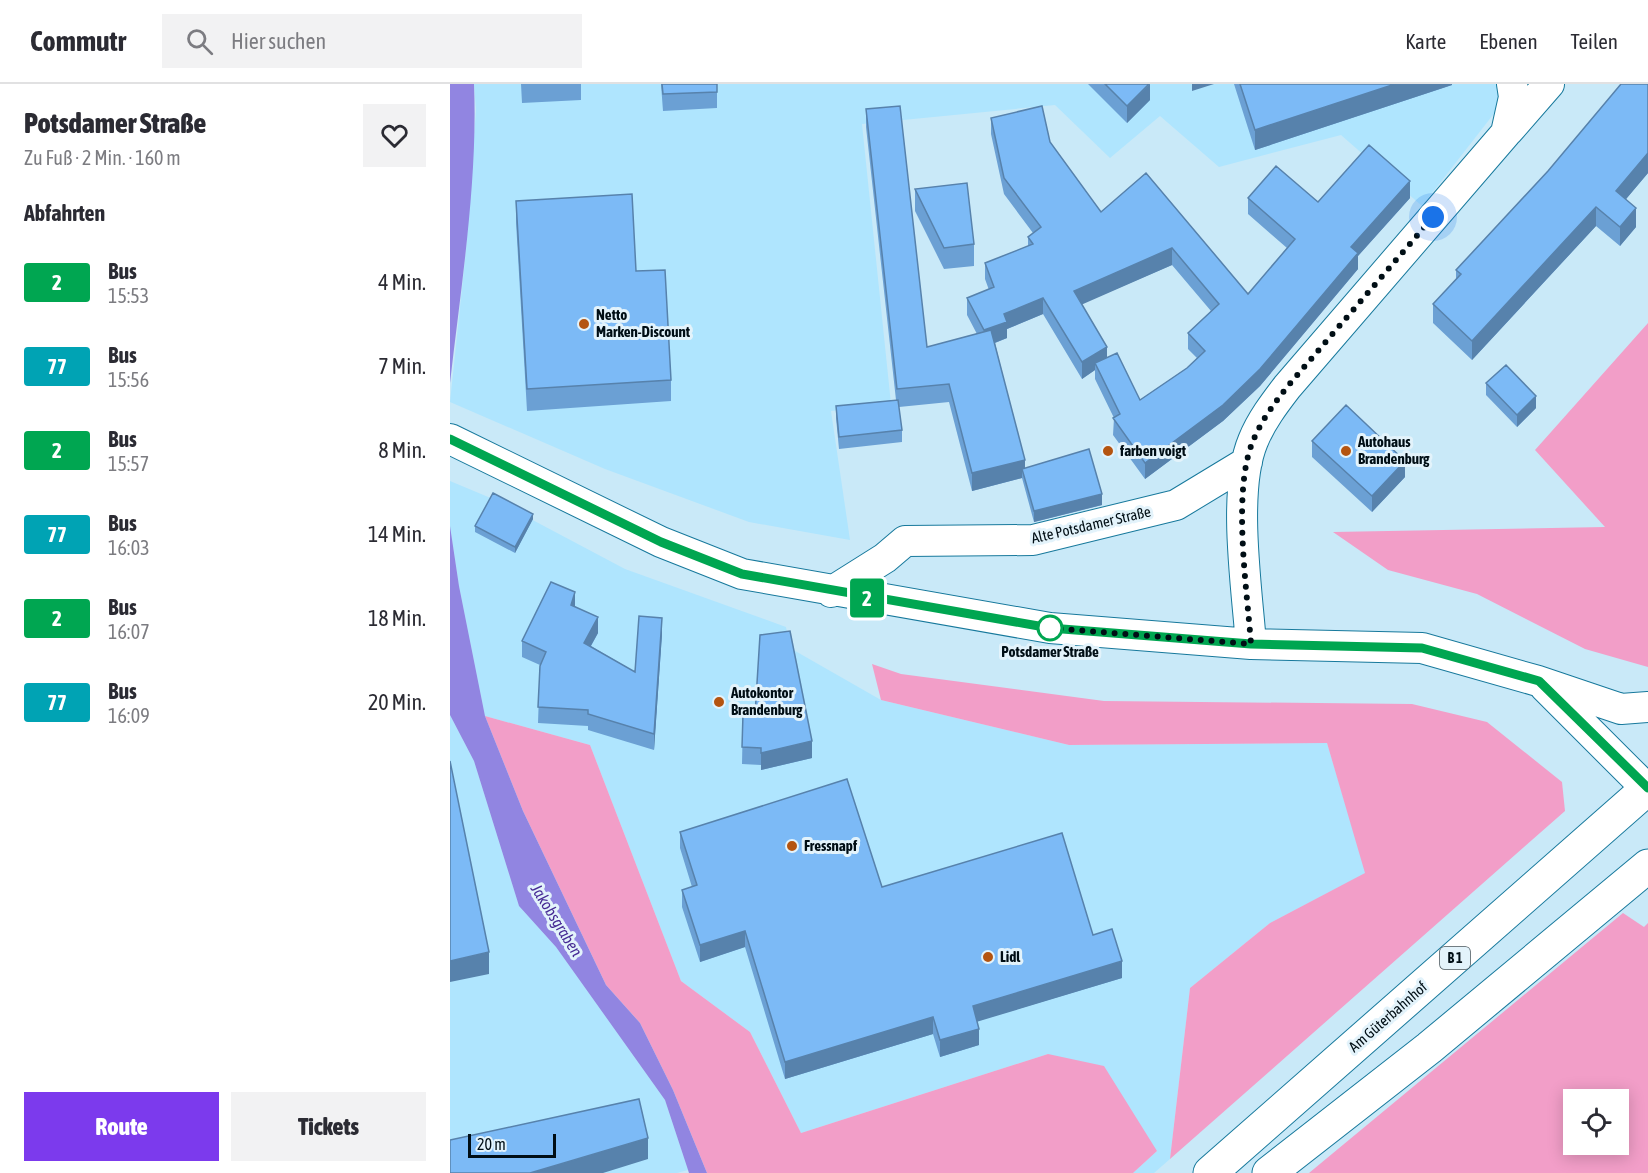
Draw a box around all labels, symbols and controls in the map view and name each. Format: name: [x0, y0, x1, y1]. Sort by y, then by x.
search box: [162, 14, 582, 68]
text: Commutr: [30, 25, 126, 57]
icon: search: [183, 25, 216, 58]
text: Hier suchen: [231, 28, 326, 54]
text: Karte: [1405, 29, 1446, 53]
text: Ebenen: [1479, 29, 1538, 53]
text: Teilen: [1571, 29, 1618, 53]
button: heart: [363, 104, 426, 167]
text: Potsdamer Straße: [24, 107, 206, 139]
text: Zu Fuß · 2 Min. · 160 m: [24, 146, 181, 169]
text: Abfahrten: [24, 200, 105, 226]
your location: [1418, 202, 1448, 232]
text: Bus: [108, 258, 137, 284]
text: 4 Min.: [378, 269, 426, 295]
text: 2: [52, 270, 62, 294]
text: 15:53: [108, 284, 149, 307]
place label: Netto Marken-Discount: [596, 306, 691, 340]
marker: Netto Marken-Discount: [577, 317, 591, 331]
text: Bus: [108, 342, 137, 368]
text: 7 Min.: [378, 353, 426, 379]
text: 77: [47, 354, 67, 378]
text: 15:56: [108, 368, 149, 391]
text: Bus: [108, 426, 137, 452]
place label: Autohaus Brandenburg: [1357, 433, 1430, 467]
text: 8 Min.: [378, 437, 426, 463]
text: 2: [52, 438, 62, 462]
place label: farben voigt: [1119, 442, 1187, 459]
marker: farben voigt: [1101, 444, 1115, 458]
marker: Autohaus Brandenburg: [1339, 444, 1353, 458]
text: 15:57: [108, 452, 149, 475]
street label: Alte Potsdamer Straße: [1030, 502, 1152, 547]
text: Bus: [108, 510, 137, 536]
text: 14 Min.: [368, 521, 426, 547]
text: 77: [47, 522, 67, 546]
text: 16:03: [108, 536, 150, 559]
line badge: 2: [848, 578, 886, 618]
text: 2: [862, 586, 872, 610]
text: Bus: [108, 594, 137, 620]
text: 18 Min.: [368, 605, 426, 631]
text: 2: [52, 606, 62, 630]
marker: Potsdamer Straße: [1037, 615, 1063, 641]
text: 16:07: [108, 620, 150, 643]
place label: Potsdamer Straße: [1001, 643, 1099, 660]
text: Bus: [108, 678, 137, 704]
place label: Autokontor Brandenburg: [730, 684, 803, 718]
text: 20 Min.: [368, 689, 426, 715]
text: 77: [47, 690, 67, 714]
marker: Autokontor Brandenburg: [712, 695, 726, 709]
text: 16:09: [108, 704, 150, 727]
place label: Fressnapf: [804, 837, 858, 854]
marker: Fressnapf: [785, 839, 799, 853]
water label: Jakobsgraben: [526, 880, 586, 960]
road number: B 1: [1440, 947, 1470, 969]
place label: Lidl: [1000, 948, 1021, 965]
marker: Lidl: [981, 950, 995, 964]
street label: Am Güterbahnhof: [1345, 978, 1430, 1055]
map controls: [1563, 1089, 1629, 1155]
button: locate: [1563, 1089, 1629, 1155]
button: Route: [24, 1092, 219, 1161]
button: Tickets: [231, 1092, 426, 1161]
scale bar: [468, 1131, 556, 1158]
text: 20 m: [477, 1135, 506, 1153]

